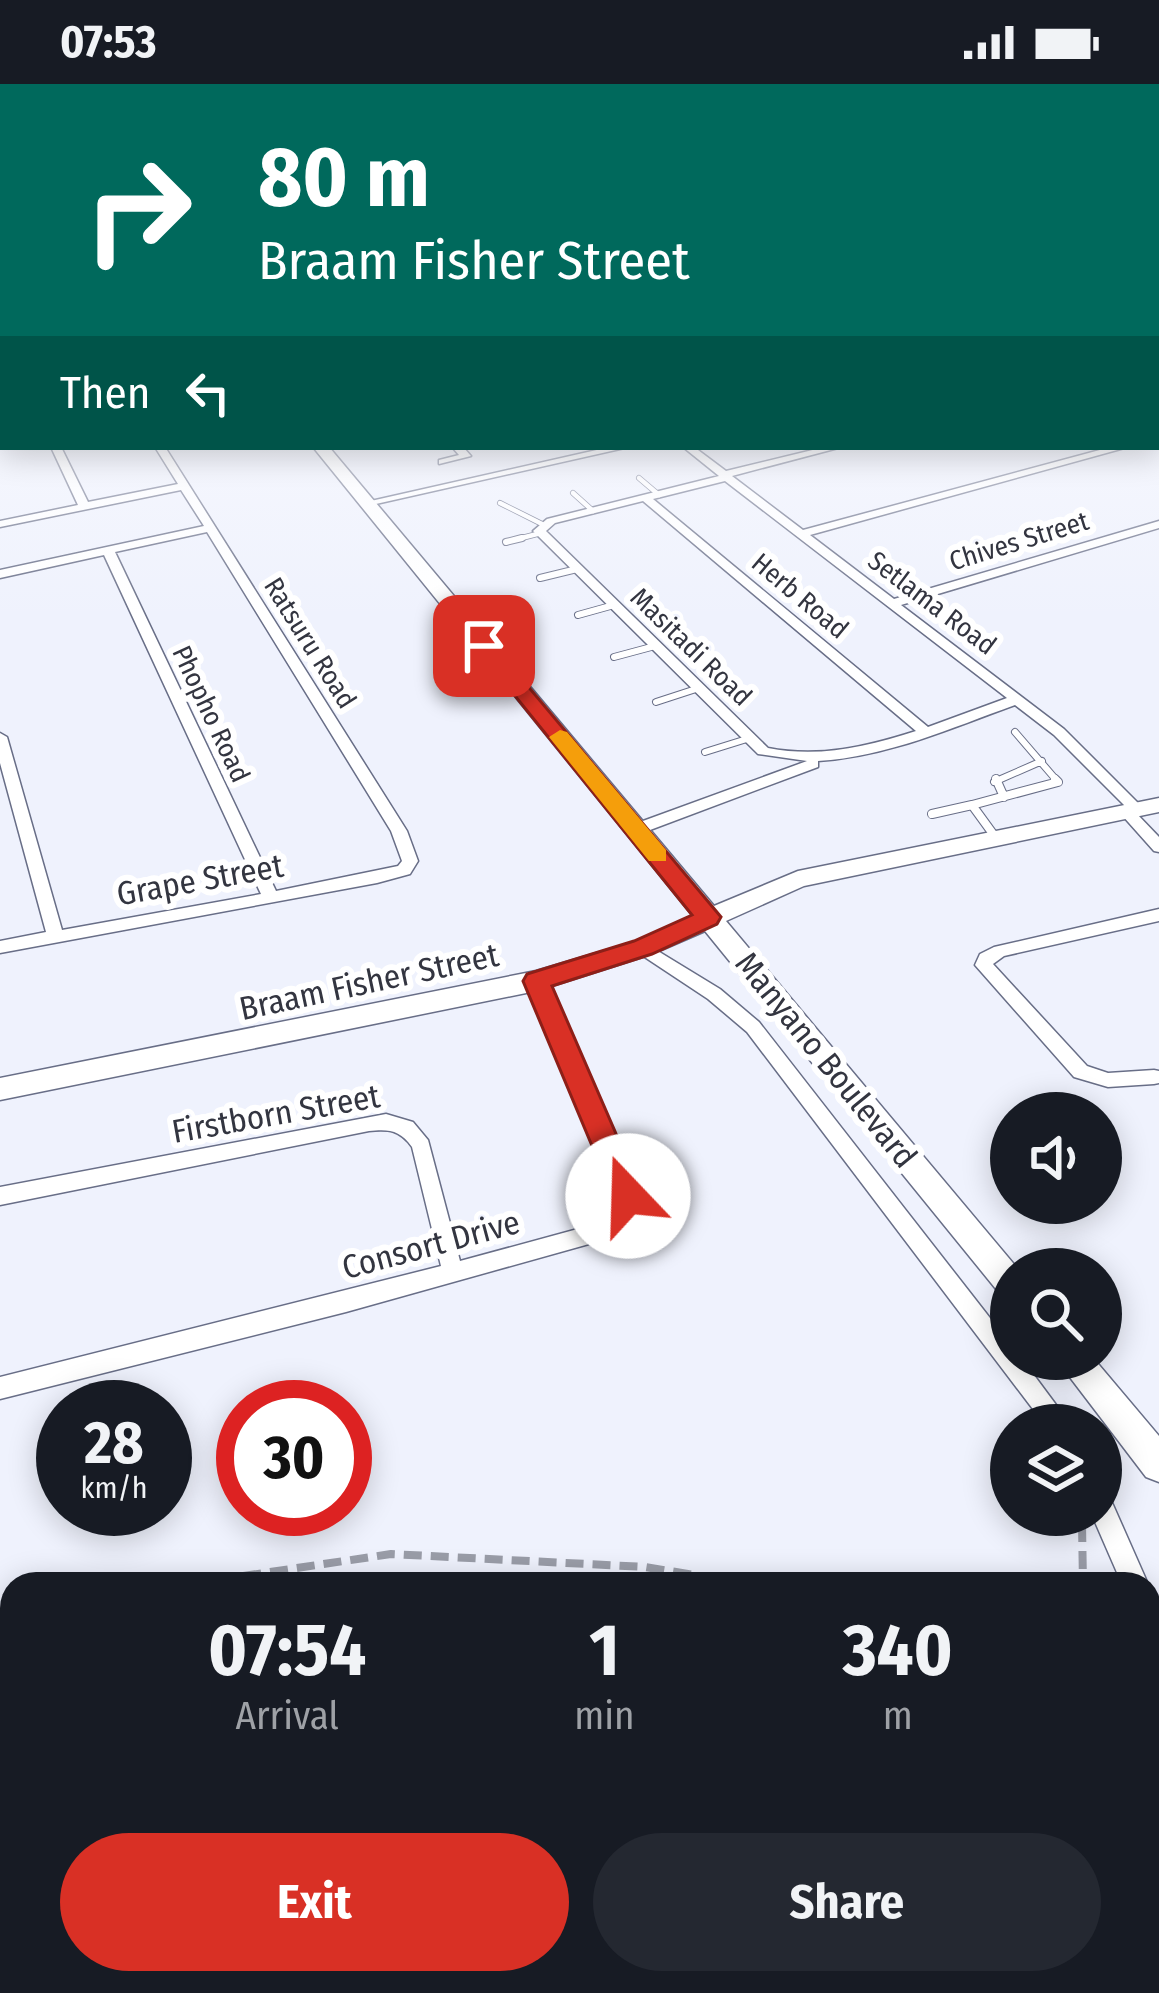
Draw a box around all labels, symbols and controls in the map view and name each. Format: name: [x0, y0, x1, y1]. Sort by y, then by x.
text: 07:53: [60, 15, 157, 69]
text: 80 m: [258, 127, 430, 228]
icon: right: [60, 132, 216, 288]
text: Braam Fisher Street: [258, 229, 690, 293]
icon: left: [175, 360, 241, 426]
text: Then: [60, 366, 151, 420]
street label: Chives Street: [945, 505, 1093, 577]
street label: Setlama Road: [862, 545, 1002, 661]
street label: Herb Road: [745, 547, 855, 645]
street label: Ratsuru Road: [257, 572, 363, 714]
street label: Masitadi Road: [624, 581, 758, 713]
pin: [433, 595, 535, 697]
icon: arrive: [451, 613, 517, 679]
street label: Phopho Road: [165, 641, 257, 787]
street label: Grape Street: [114, 846, 287, 914]
street label: Braam Fisher Street: [236, 935, 502, 1029]
street label: Manyano Boulevard: [727, 944, 925, 1176]
street label: Firstborn Street: [169, 1076, 383, 1152]
map controls: [990, 1092, 1122, 1536]
button: sound: [990, 1092, 1122, 1224]
position arrow: [565, 1133, 691, 1259]
street label: Consort Drive: [338, 1202, 524, 1288]
button: search: [990, 1248, 1122, 1380]
speed limit sign: 30: [216, 1380, 372, 1536]
button: layers: [990, 1404, 1122, 1536]
text: 28: [84, 1407, 144, 1479]
text: km/h: [81, 1470, 147, 1506]
text: 07:54: [208, 1608, 366, 1694]
text: 1: [589, 1608, 620, 1694]
text: 340: [843, 1608, 953, 1694]
text: Arrival: [235, 1693, 339, 1739]
text: min: [574, 1693, 635, 1739]
text: m: [883, 1693, 913, 1739]
button: Exit: [60, 1833, 569, 1971]
button: Share: [593, 1833, 1101, 1971]

